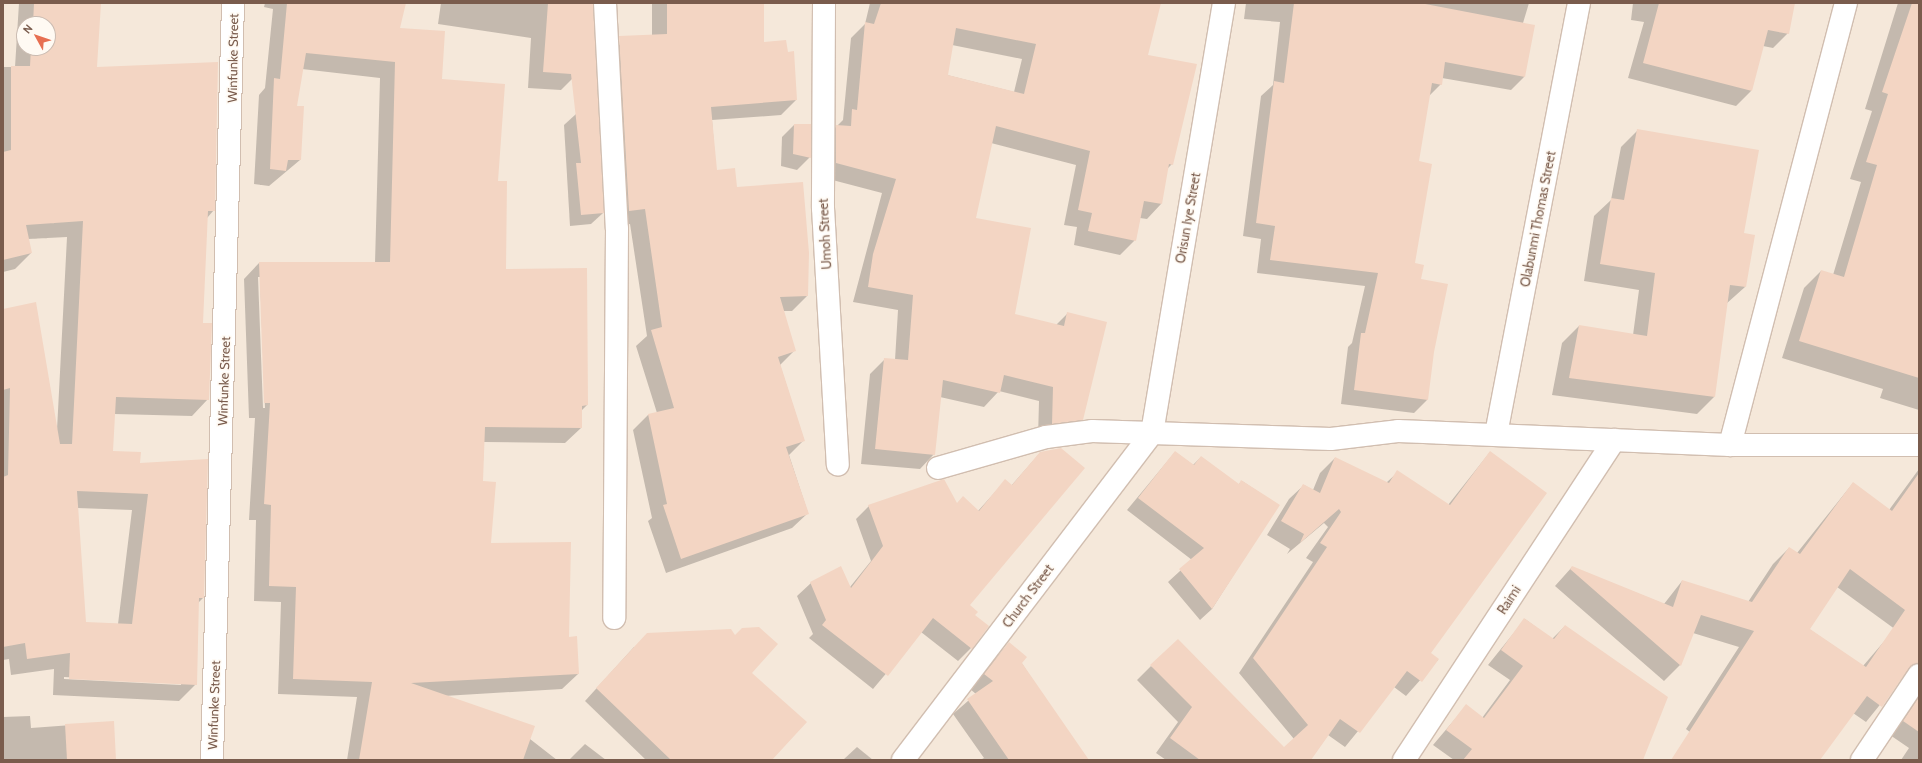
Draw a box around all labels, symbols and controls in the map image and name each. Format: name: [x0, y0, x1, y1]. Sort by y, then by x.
street label: Winfunke Street: [224, 13, 242, 103]
north arrow: [16, 16, 56, 56]
text: N: [20, 21, 35, 36]
street label: Olabunmi Thomas Street: [1517, 150, 1559, 288]
street label: Orisun Iye Street: [1172, 171, 1204, 265]
street label: Umoh Street: [815, 198, 835, 270]
street label: Winfunke Street: [215, 336, 233, 426]
street label: Church Street: [999, 561, 1057, 631]
street label: Raimi: [1494, 583, 1524, 617]
street label: Winfunke Street: [205, 660, 223, 750]

